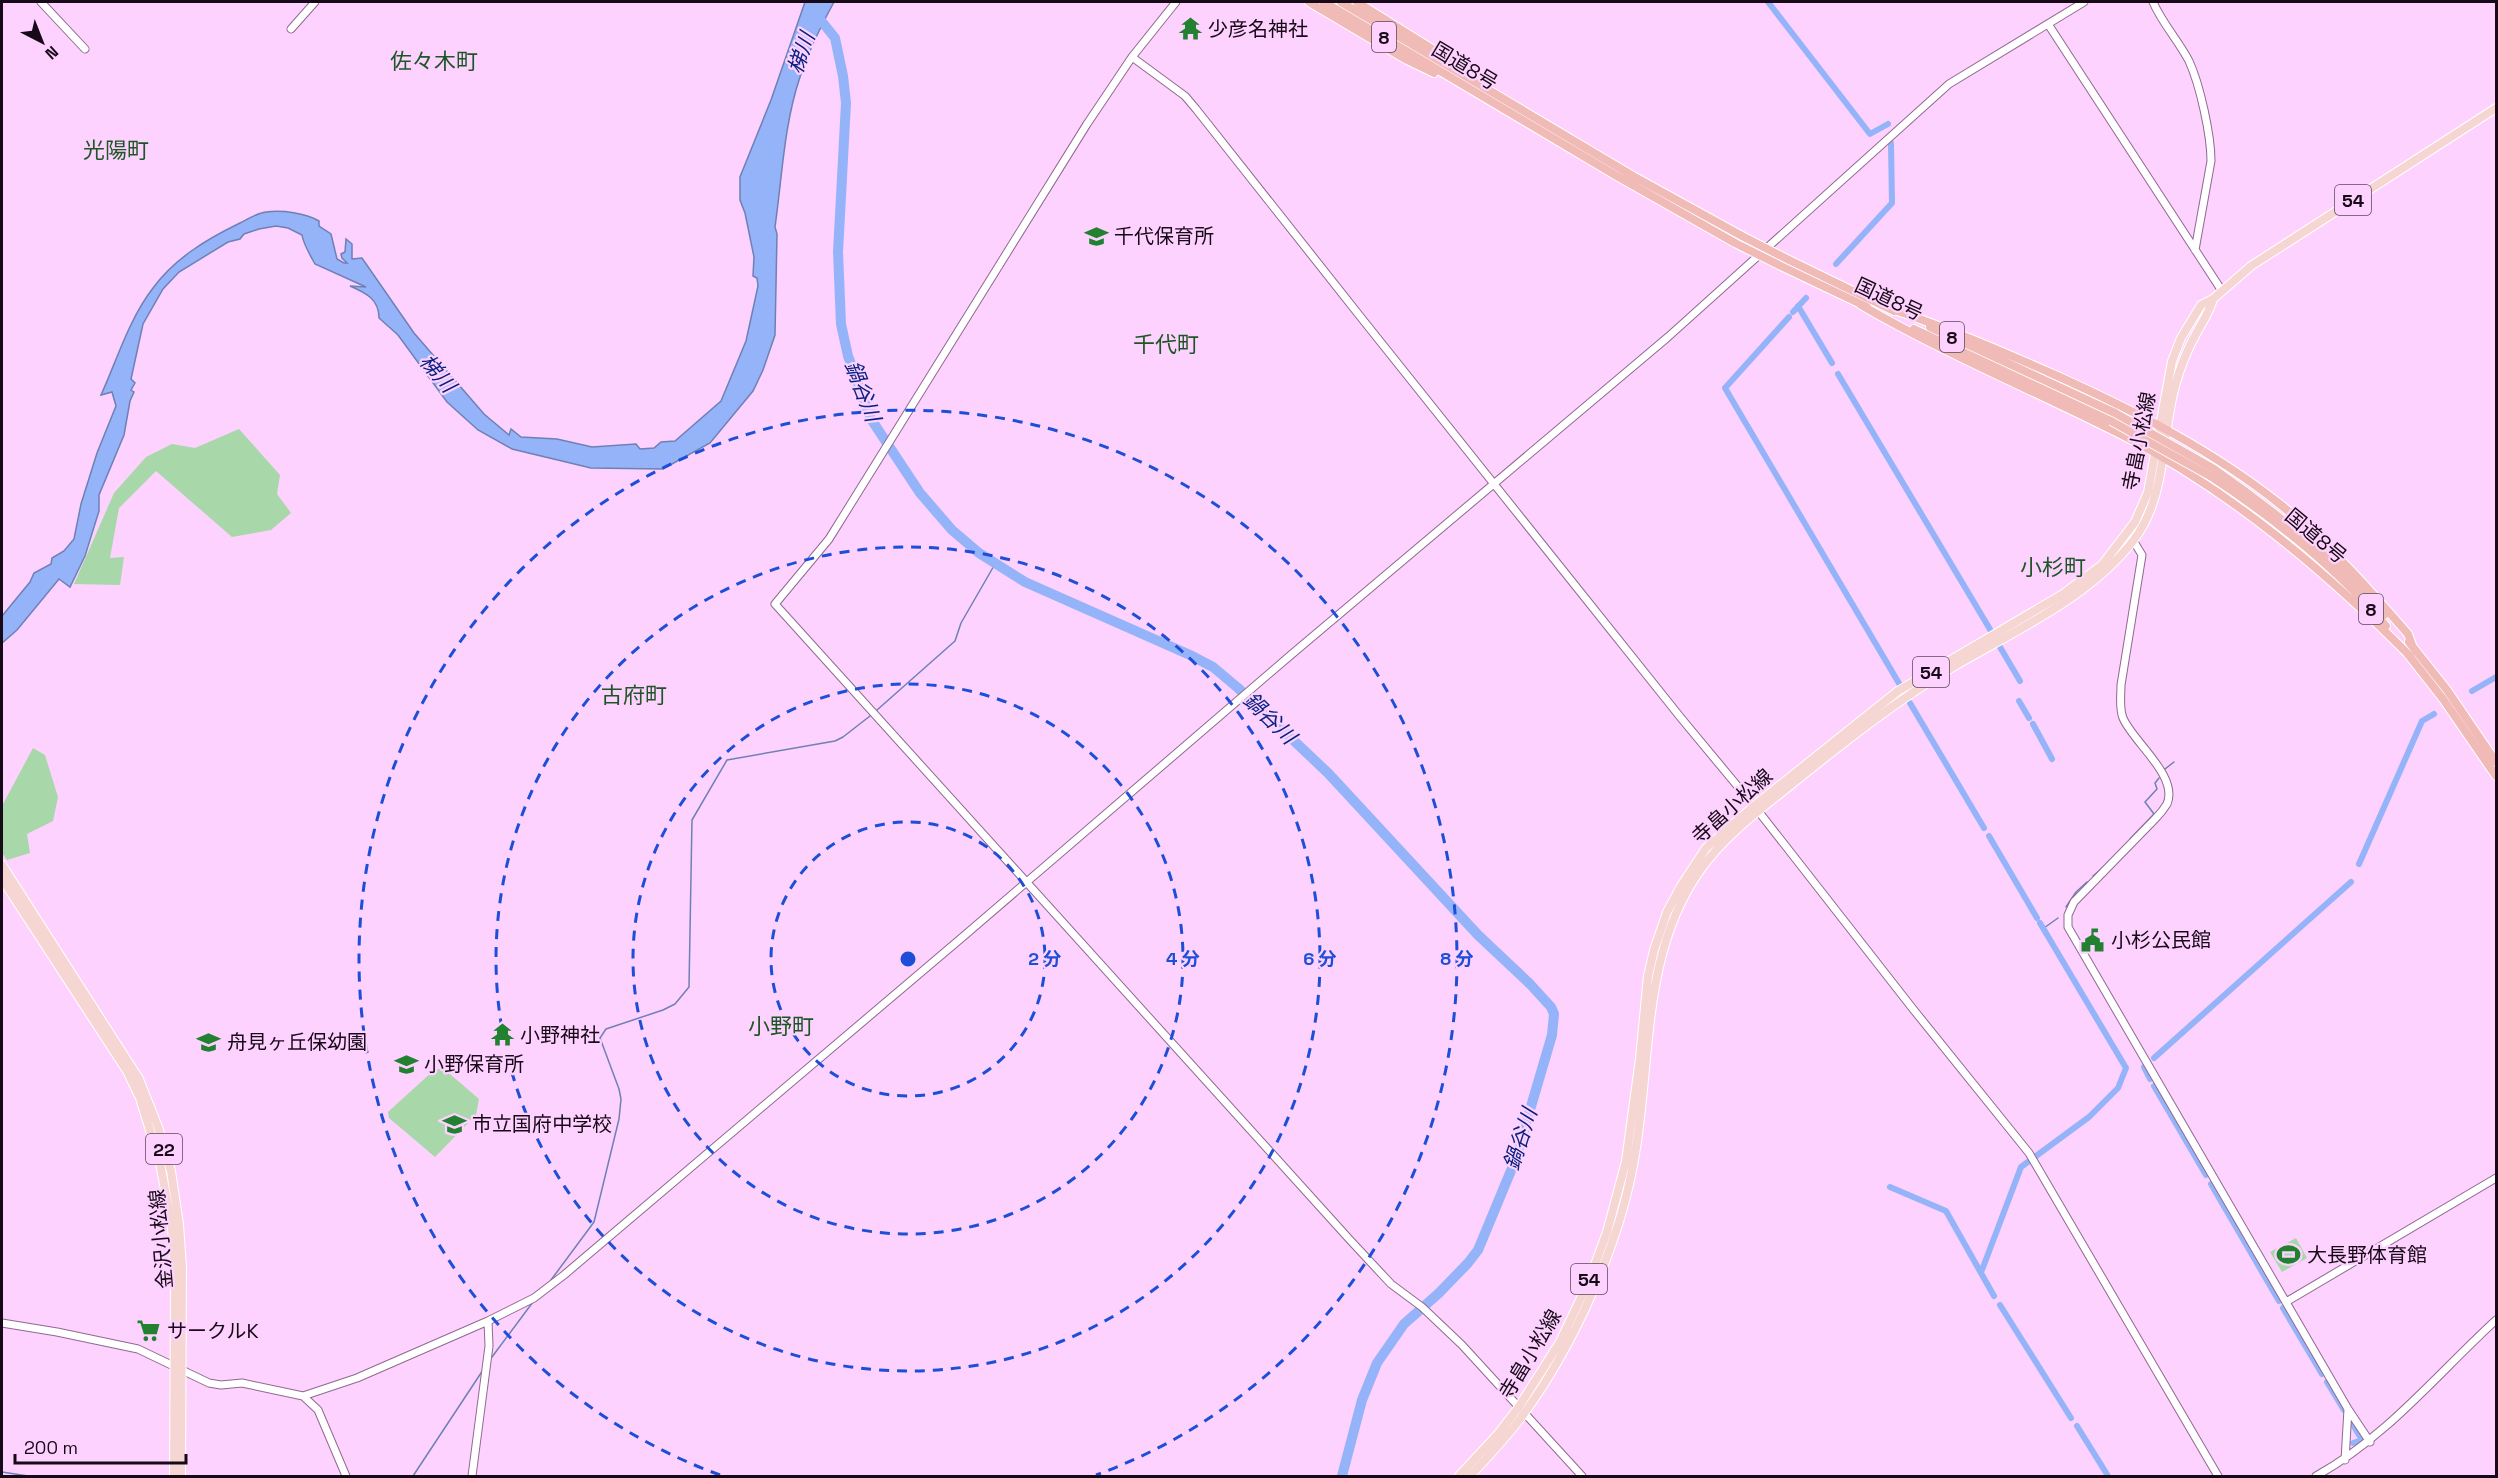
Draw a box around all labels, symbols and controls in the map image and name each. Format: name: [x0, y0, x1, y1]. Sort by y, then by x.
north arrow: [12, 12, 72, 72]
temple icon: 少彦名神社: [1177, 16, 1203, 42]
place label: 少彦名神社: [1208, 16, 1308, 42]
road number: 8: [1372, 22, 1396, 52]
water label: 梯川: [781, 27, 821, 77]
street label: 国道8号: [1427, 36, 1503, 96]
text: N: [41, 41, 63, 64]
district label: 佐々木町: [390, 47, 478, 75]
district label: 光陽町: [83, 136, 149, 164]
road number: 54: [2335, 185, 2371, 215]
school or university icon: 千代保育所: [1083, 223, 1109, 249]
place label: 千代保育所: [1114, 223, 1214, 249]
street label: 国道8号: [1851, 272, 1927, 326]
road number: 8: [1940, 322, 1964, 352]
district label: 千代町: [1133, 330, 1199, 358]
water label: 梯川: [414, 348, 463, 399]
water label: 鍋谷川: [839, 357, 888, 427]
street label: 寺畠小松線: [2117, 389, 2161, 493]
street label: 国道8号: [2280, 503, 2352, 569]
district label: 小杉町: [2020, 553, 2086, 581]
road number: 8: [2359, 594, 2383, 624]
road number: 54: [1913, 657, 1949, 687]
district label: 古府町: [601, 681, 667, 709]
water label: 鍋谷川: [1238, 686, 1303, 751]
street label: 寺畠小松線: [1686, 763, 1778, 849]
public building icon: 小杉公民館: [2080, 927, 2106, 953]
place label: 小杉公民館: [2111, 927, 2211, 953]
text: 2 分: [1028, 947, 1062, 970]
text: 4 分: [1166, 947, 1200, 970]
text: 6 分: [1303, 947, 1337, 970]
text: 8 分: [1440, 947, 1474, 970]
centre of rings: [898, 949, 918, 969]
district label: 小野町: [748, 1012, 814, 1040]
temple icon: 小野神社: [489, 1022, 515, 1048]
place label: 小野神社: [520, 1022, 600, 1048]
school or university icon: 舟見ヶ丘保幼園: [196, 1029, 222, 1055]
place label: 舟見ヶ丘保幼園: [227, 1029, 367, 1055]
school or university icon: 小野保育所: [393, 1051, 419, 1077]
place label: 小野保育所: [424, 1051, 524, 1077]
water label: 鍋谷川: [1497, 1103, 1543, 1173]
school or university icon: 市立国府中学校: [441, 1111, 467, 1137]
place label: 市立国府中学校: [472, 1111, 612, 1137]
road number: 22: [146, 1134, 182, 1164]
street label: 金沢小松線: [144, 1188, 178, 1290]
sports icon: 大長野体育館: [2276, 1242, 2302, 1268]
place label: 大長野体育館: [2307, 1242, 2427, 1268]
road number: 54: [1571, 1264, 1607, 1294]
street label: 寺畠小松線: [1493, 1304, 1567, 1404]
supermarket icon: サークルK: [136, 1318, 162, 1344]
place label: サークルK: [167, 1318, 259, 1344]
scale bar: [15, 1427, 186, 1465]
text: 200 m: [24, 1436, 78, 1459]

